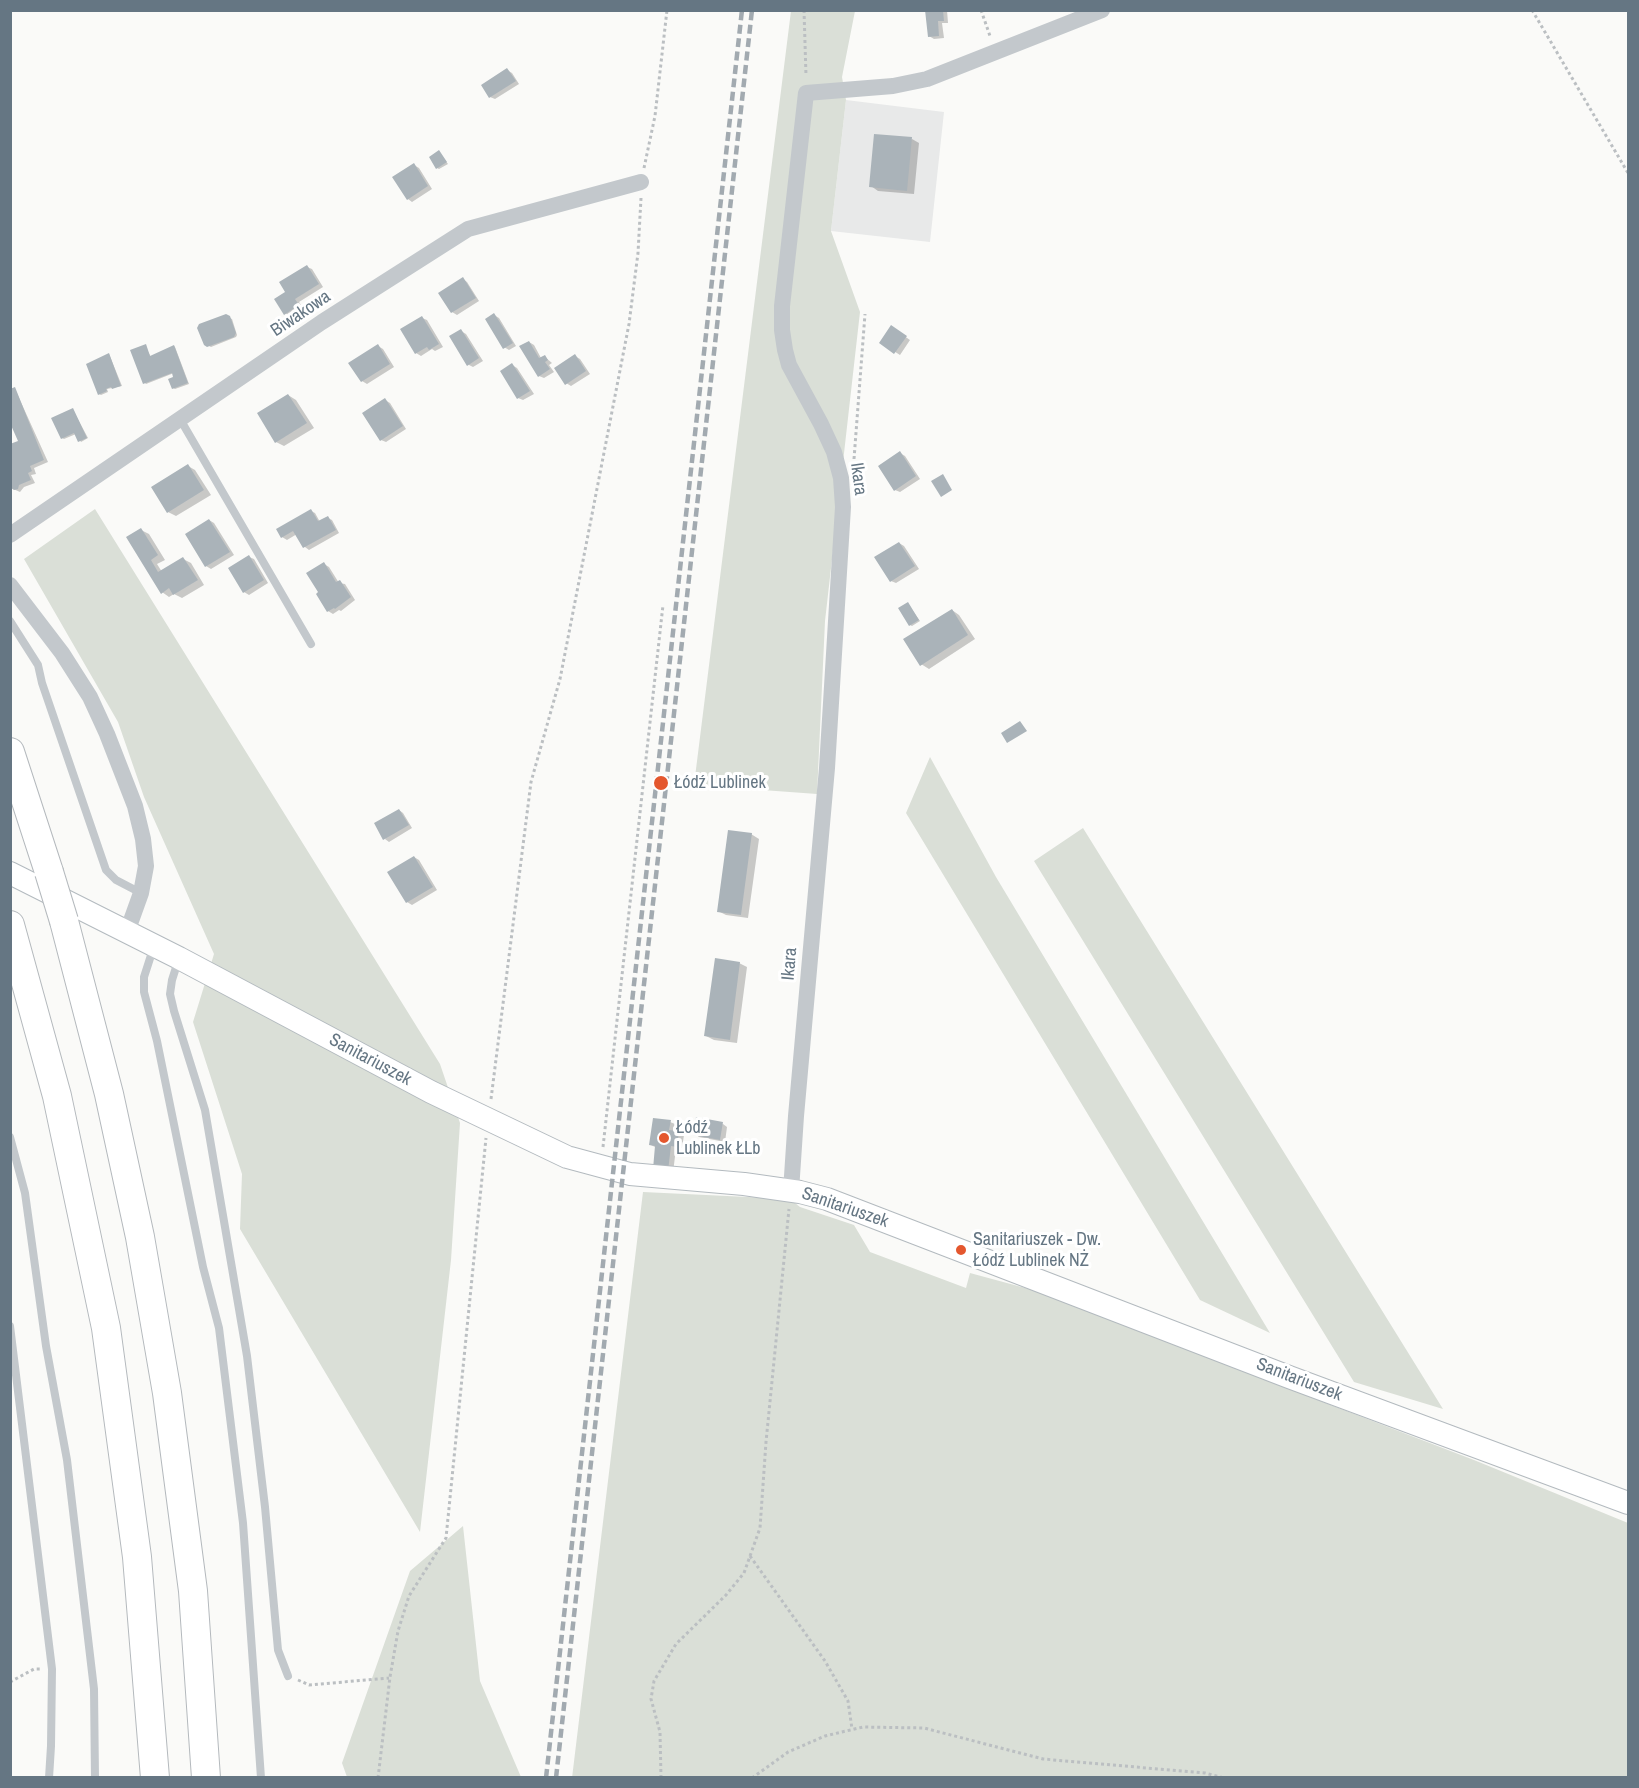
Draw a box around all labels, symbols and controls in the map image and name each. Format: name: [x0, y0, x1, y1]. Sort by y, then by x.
street label: Biwakowa: [267, 286, 335, 342]
street label: Ikara: [845, 461, 871, 497]
place label: Łódź Lublinek: [674, 772, 766, 794]
marker: Łódź Lublinek: [652, 774, 670, 792]
street label: Ikara: [778, 947, 802, 981]
street label: Sanitariuszek: [325, 1029, 415, 1091]
place label: Łódź Lublinek ŁLb: [676, 1117, 761, 1160]
marker: Łódź Lublinek ŁLb: [657, 1131, 671, 1145]
street label: Sanitariuszek: [799, 1183, 891, 1233]
place label: Sanitariuszek - Dw. Łódź Lublinek NŻ: [973, 1229, 1101, 1272]
marker: Sanitariuszek - Dw. Łódź Lublinek NŻ: [954, 1243, 968, 1257]
street label: Sanitariuszek: [1253, 1354, 1345, 1406]

